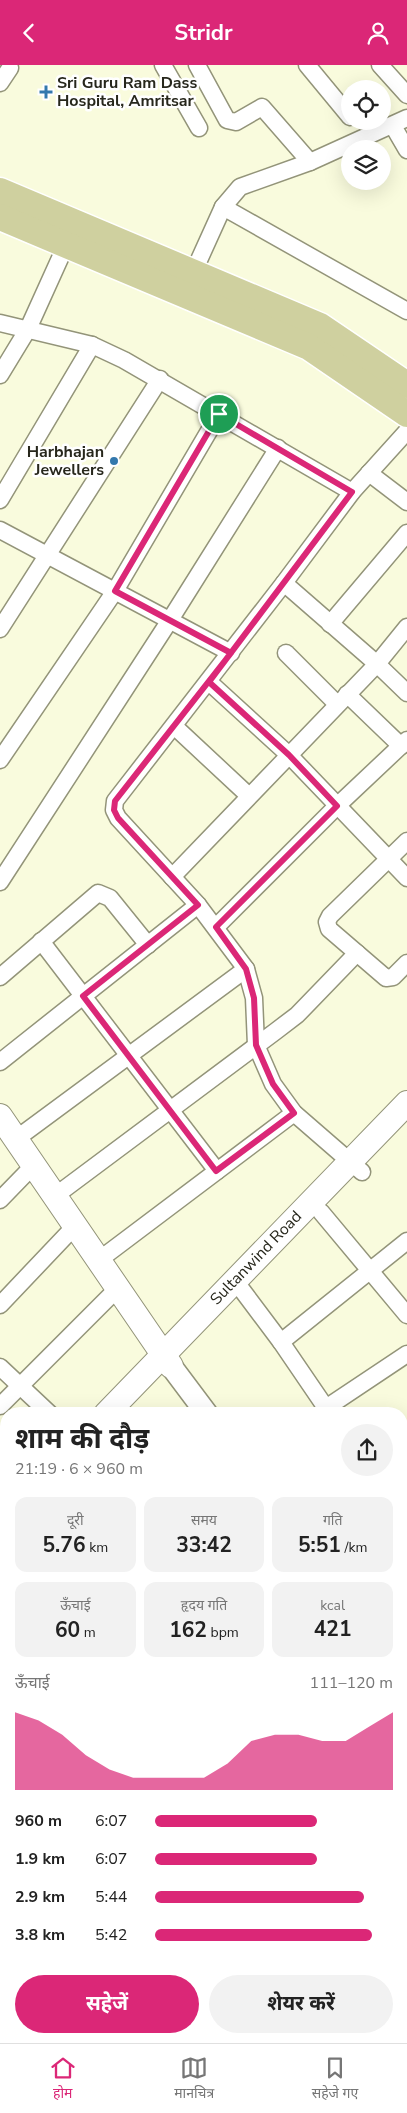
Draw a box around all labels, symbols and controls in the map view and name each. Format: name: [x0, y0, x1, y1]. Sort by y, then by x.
text: Stridr: [174, 18, 233, 48]
icon: back: [15, 19, 43, 47]
icon: person: [364, 19, 392, 47]
place label: Sri Guru Ram Dass Hospital, Amritsar: [57, 72, 197, 112]
map controls: [341, 80, 391, 190]
button: locate: [341, 80, 391, 130]
marker: Sri Guru Ram Dass Hospital, Amritsar: [39, 85, 53, 99]
button: layers: [341, 140, 391, 190]
pin: [198, 393, 240, 435]
icon: arrive: [205, 400, 233, 428]
place label: Harbhajan Jewellers: [27, 441, 104, 481]
marker: Harbhajan Jewellers: [108, 455, 120, 467]
street label: Sultanwind Road: [205, 1206, 307, 1310]
text: शाम की दौड़: [15, 1420, 149, 1458]
button: share: [341, 1424, 393, 1476]
text: 21:19 · 6 × 960 m: [15, 1458, 143, 1480]
text: दूरी: [67, 1511, 84, 1530]
text: समय: [191, 1511, 217, 1530]
text: गति: [323, 1511, 342, 1530]
text: 5.76: [43, 1531, 86, 1559]
text: 33:42: [176, 1531, 232, 1559]
text: 5:51: [298, 1531, 341, 1559]
text: km: [86, 1538, 108, 1557]
text: /km: [341, 1538, 367, 1557]
text: ऊँचाई: [60, 1596, 91, 1615]
text: हृदय गति: [181, 1596, 227, 1615]
text: kcal: [320, 1596, 345, 1615]
text: 421: [314, 1615, 352, 1643]
text: 60: [55, 1616, 80, 1644]
text: 162: [169, 1616, 207, 1644]
text: m: [80, 1623, 96, 1642]
text: bpm: [207, 1623, 239, 1642]
text: ऊँचाई: [15, 1672, 50, 1694]
text: 111–120 m: [310, 1672, 393, 1694]
text: 960 m: [15, 1810, 62, 1832]
text: 6:07: [95, 1810, 127, 1832]
text: 1.9 km: [15, 1848, 65, 1870]
text: 6:07: [95, 1848, 127, 1870]
text: 2.9 km: [15, 1886, 65, 1908]
text: 5:44: [95, 1886, 127, 1908]
text: 3.8 km: [15, 1924, 65, 1946]
text: 5:42: [95, 1924, 127, 1946]
button: सहेजें: [15, 1975, 199, 2033]
button: शेयर करें: [209, 1975, 393, 2033]
tab: होम: [49, 2054, 77, 2104]
tab: मानचित्र: [174, 2054, 214, 2104]
tab: सहेजे गए: [312, 2054, 358, 2104]

